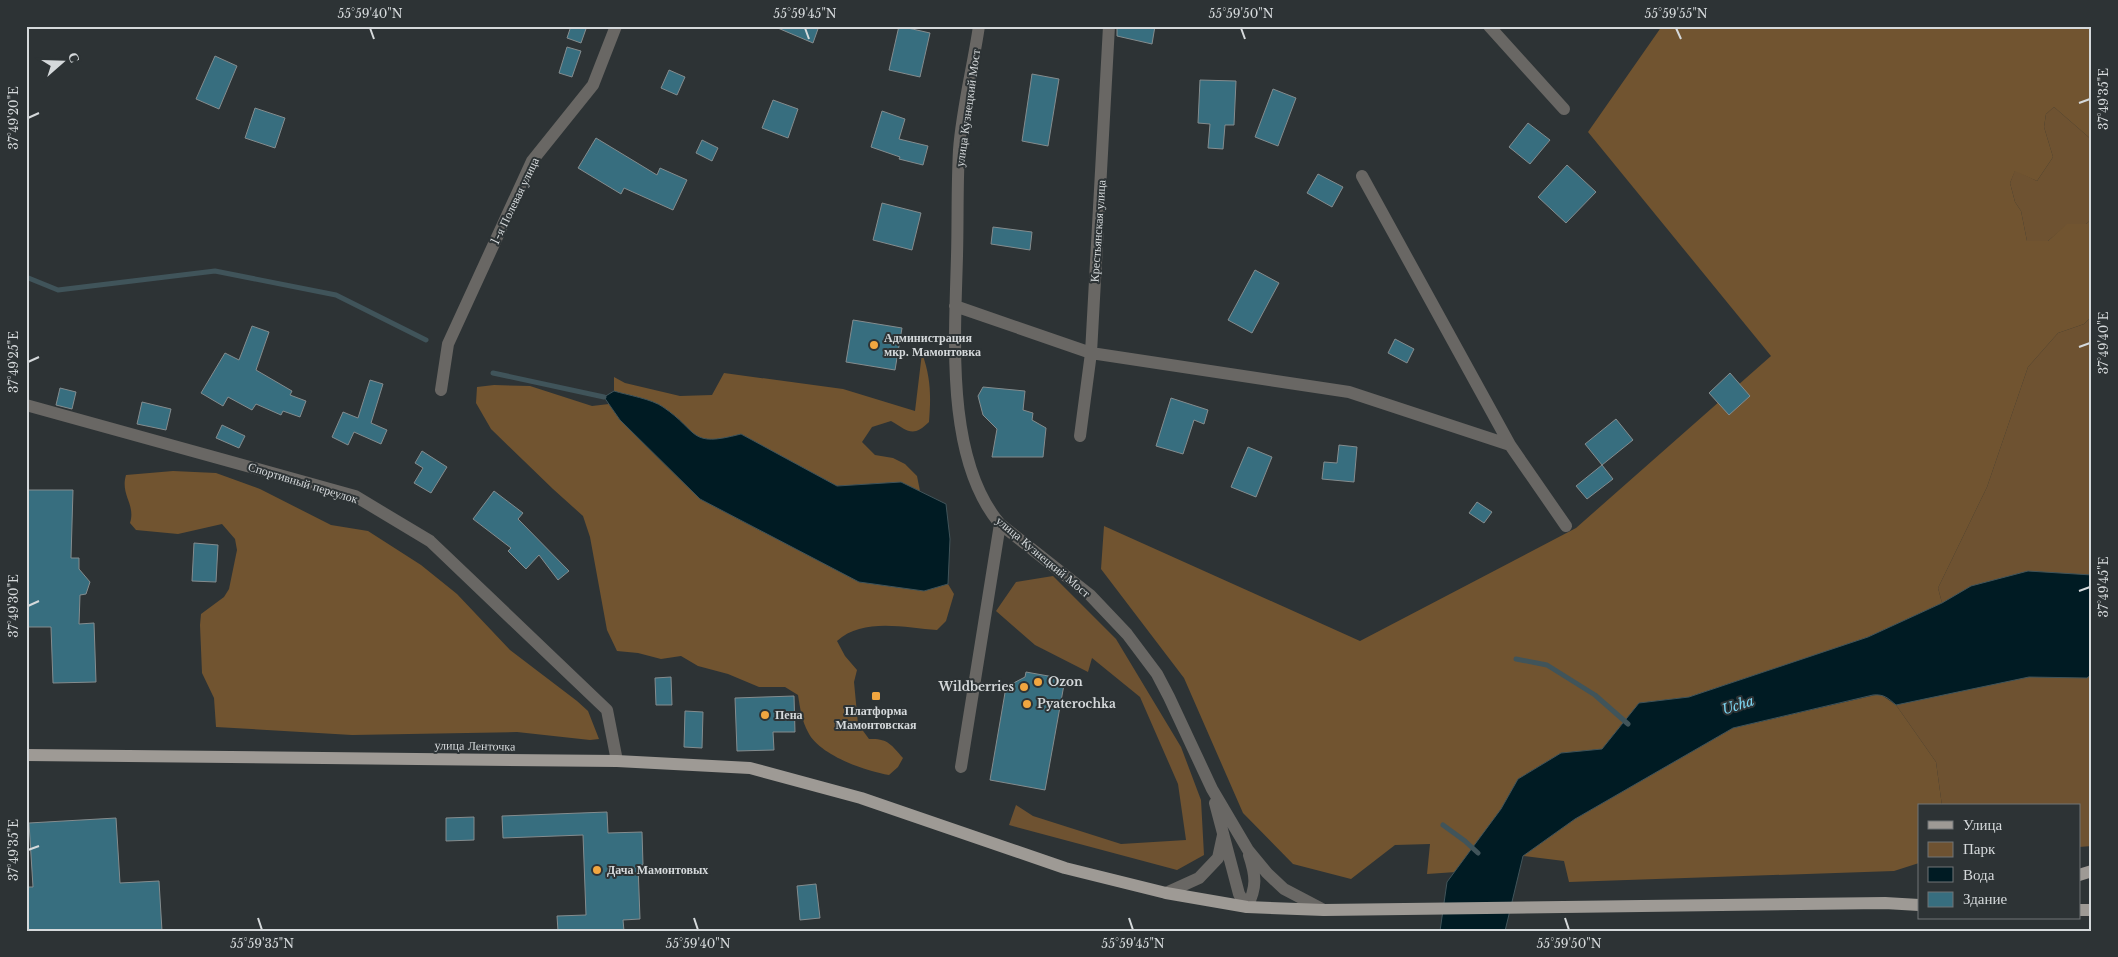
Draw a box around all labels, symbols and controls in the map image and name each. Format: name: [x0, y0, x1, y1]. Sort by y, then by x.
text: 55°59'40"N: [337, 6, 403, 21]
text: 55°59'45"N: [773, 6, 837, 21]
text: 55°59'50"N: [1209, 6, 1274, 21]
text: 55°59'55"N: [1644, 6, 1708, 21]
north arrow: [38, 38, 88, 88]
street label: улица Кузнецкий Мост: [952, 47, 983, 168]
text: С: [64, 50, 84, 65]
text: 37°49'35"E: [2096, 68, 2111, 130]
text: 37°49'20"E: [6, 86, 21, 150]
street label: 1-я Полевая улица: [487, 154, 542, 247]
street label: Крестьянская улица: [1086, 179, 1109, 283]
text: 37°49'40"E: [2096, 311, 2111, 374]
place label: Администрация мкр. Мамонтовка: [884, 330, 981, 359]
text: 37°49'25"E: [6, 331, 21, 393]
marker: Администрация мкр. Мамонтовка: [868, 339, 880, 351]
street label: Спортивный переулок: [246, 459, 360, 506]
street label: улица Кузнецкий Мост: [993, 513, 1094, 601]
text: 37°49'45"E: [2096, 556, 2111, 617]
text: 37°49'30"E: [6, 574, 21, 638]
place label: Ozon: [1048, 674, 1083, 689]
marker: Ozon: [1032, 676, 1044, 688]
place label: Wildberries: [938, 679, 1014, 694]
marker: Wildberries: [1018, 681, 1030, 693]
marker: Платформа Мамонтовская: [870, 690, 882, 702]
water label: Ucha: [1720, 691, 1756, 719]
place label: Pyaterochka: [1037, 696, 1116, 711]
marker: Pyaterochka: [1021, 698, 1033, 710]
place label: Платформа Мамонтовская: [836, 703, 917, 732]
place label: Пена: [775, 707, 803, 722]
marker: Пена: [759, 709, 771, 721]
street label: улица Ленточка: [435, 737, 516, 754]
legend: [1918, 804, 2080, 920]
text: Улица: [1963, 815, 2002, 834]
text: 37°49'35"E: [6, 819, 21, 881]
text: Парк: [1963, 839, 1996, 858]
place label: Дача Мамонтовых: [607, 862, 708, 877]
marker: Дача Мамонтовых: [591, 864, 603, 876]
text: Вода: [1963, 865, 1995, 884]
text: Здание: [1963, 889, 2007, 908]
text: 55°59'35"N: [230, 936, 294, 951]
text: 55°59'40"N: [665, 936, 731, 951]
text: 55°59'45"N: [1101, 936, 1165, 951]
text: 55°59'50"N: [1537, 936, 1602, 951]

